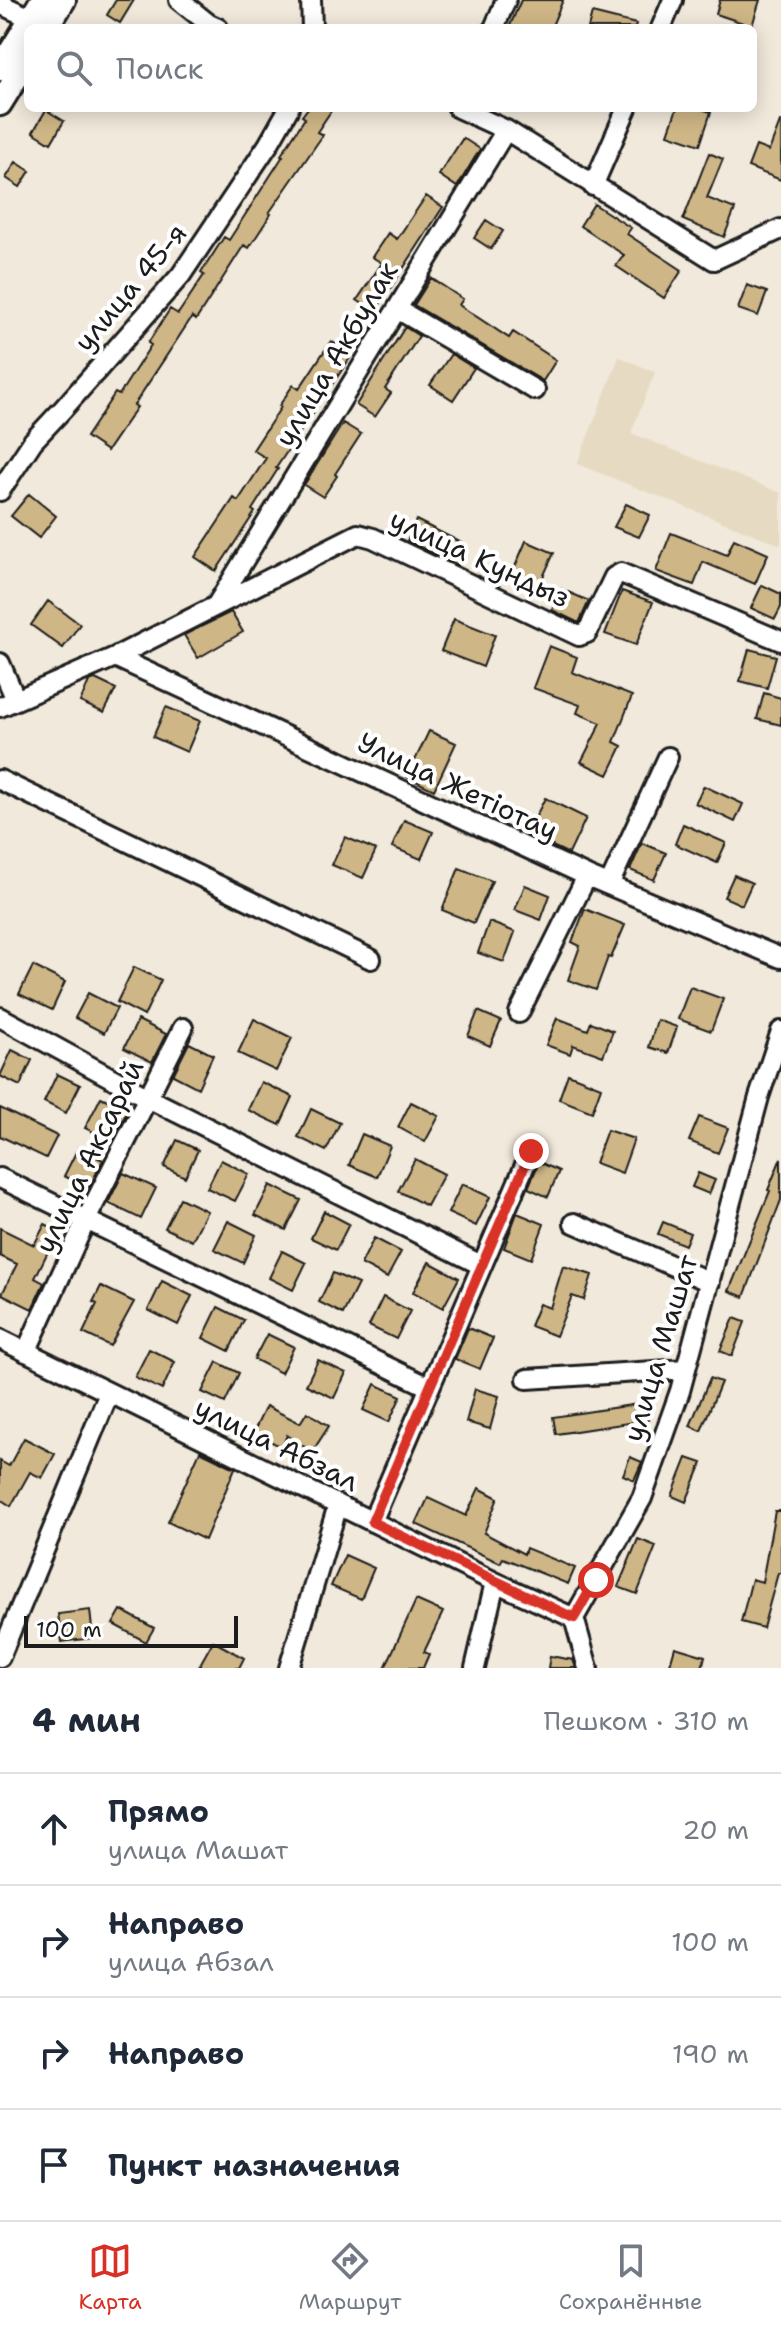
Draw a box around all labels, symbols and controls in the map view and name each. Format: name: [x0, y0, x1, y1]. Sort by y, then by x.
search box: [24, 24, 757, 112]
icon: search: [52, 46, 96, 90]
text: Поиск: [116, 48, 204, 89]
street label: улица 45-я: [65, 215, 195, 359]
street label: улица Акбулак: [266, 254, 406, 454]
street label: улица Кундыз: [384, 500, 576, 616]
street label: Улица Жетіотау: [352, 723, 564, 849]
street label: улица Аксарай: [26, 1053, 152, 1259]
route end: [513, 1133, 549, 1169]
street label: улица Машат: [614, 1249, 707, 1446]
street label: улица Абзал: [188, 1388, 366, 1500]
route start: [578, 1562, 614, 1598]
scale bar: [24, 1612, 238, 1648]
text: 100 m: [36, 1615, 102, 1644]
text: 4 мин: [32, 1697, 141, 1743]
text: Пешком · 310 m: [544, 1703, 749, 1738]
text: Прямо: [108, 1791, 209, 1832]
icon: ahead: [32, 1807, 76, 1851]
text: 20 m: [682, 1812, 749, 1847]
text: улица Машат: [108, 1832, 288, 1867]
text: Направо: [108, 1903, 244, 1944]
icon: right: [32, 1919, 76, 1963]
text: 100 m: [671, 1924, 749, 1959]
text: улица Абзал: [108, 1944, 274, 1979]
icon: right: [32, 2031, 76, 2075]
text: Направо: [108, 2033, 244, 2074]
text: 190 m: [672, 2036, 749, 2071]
icon: arrive: [32, 2143, 76, 2187]
text: Пункт назначения: [108, 2145, 400, 2186]
tab: Карта: [79, 2239, 142, 2316]
tab: Маршрут: [299, 2239, 401, 2316]
tab: Сохранённые: [559, 2239, 702, 2316]

